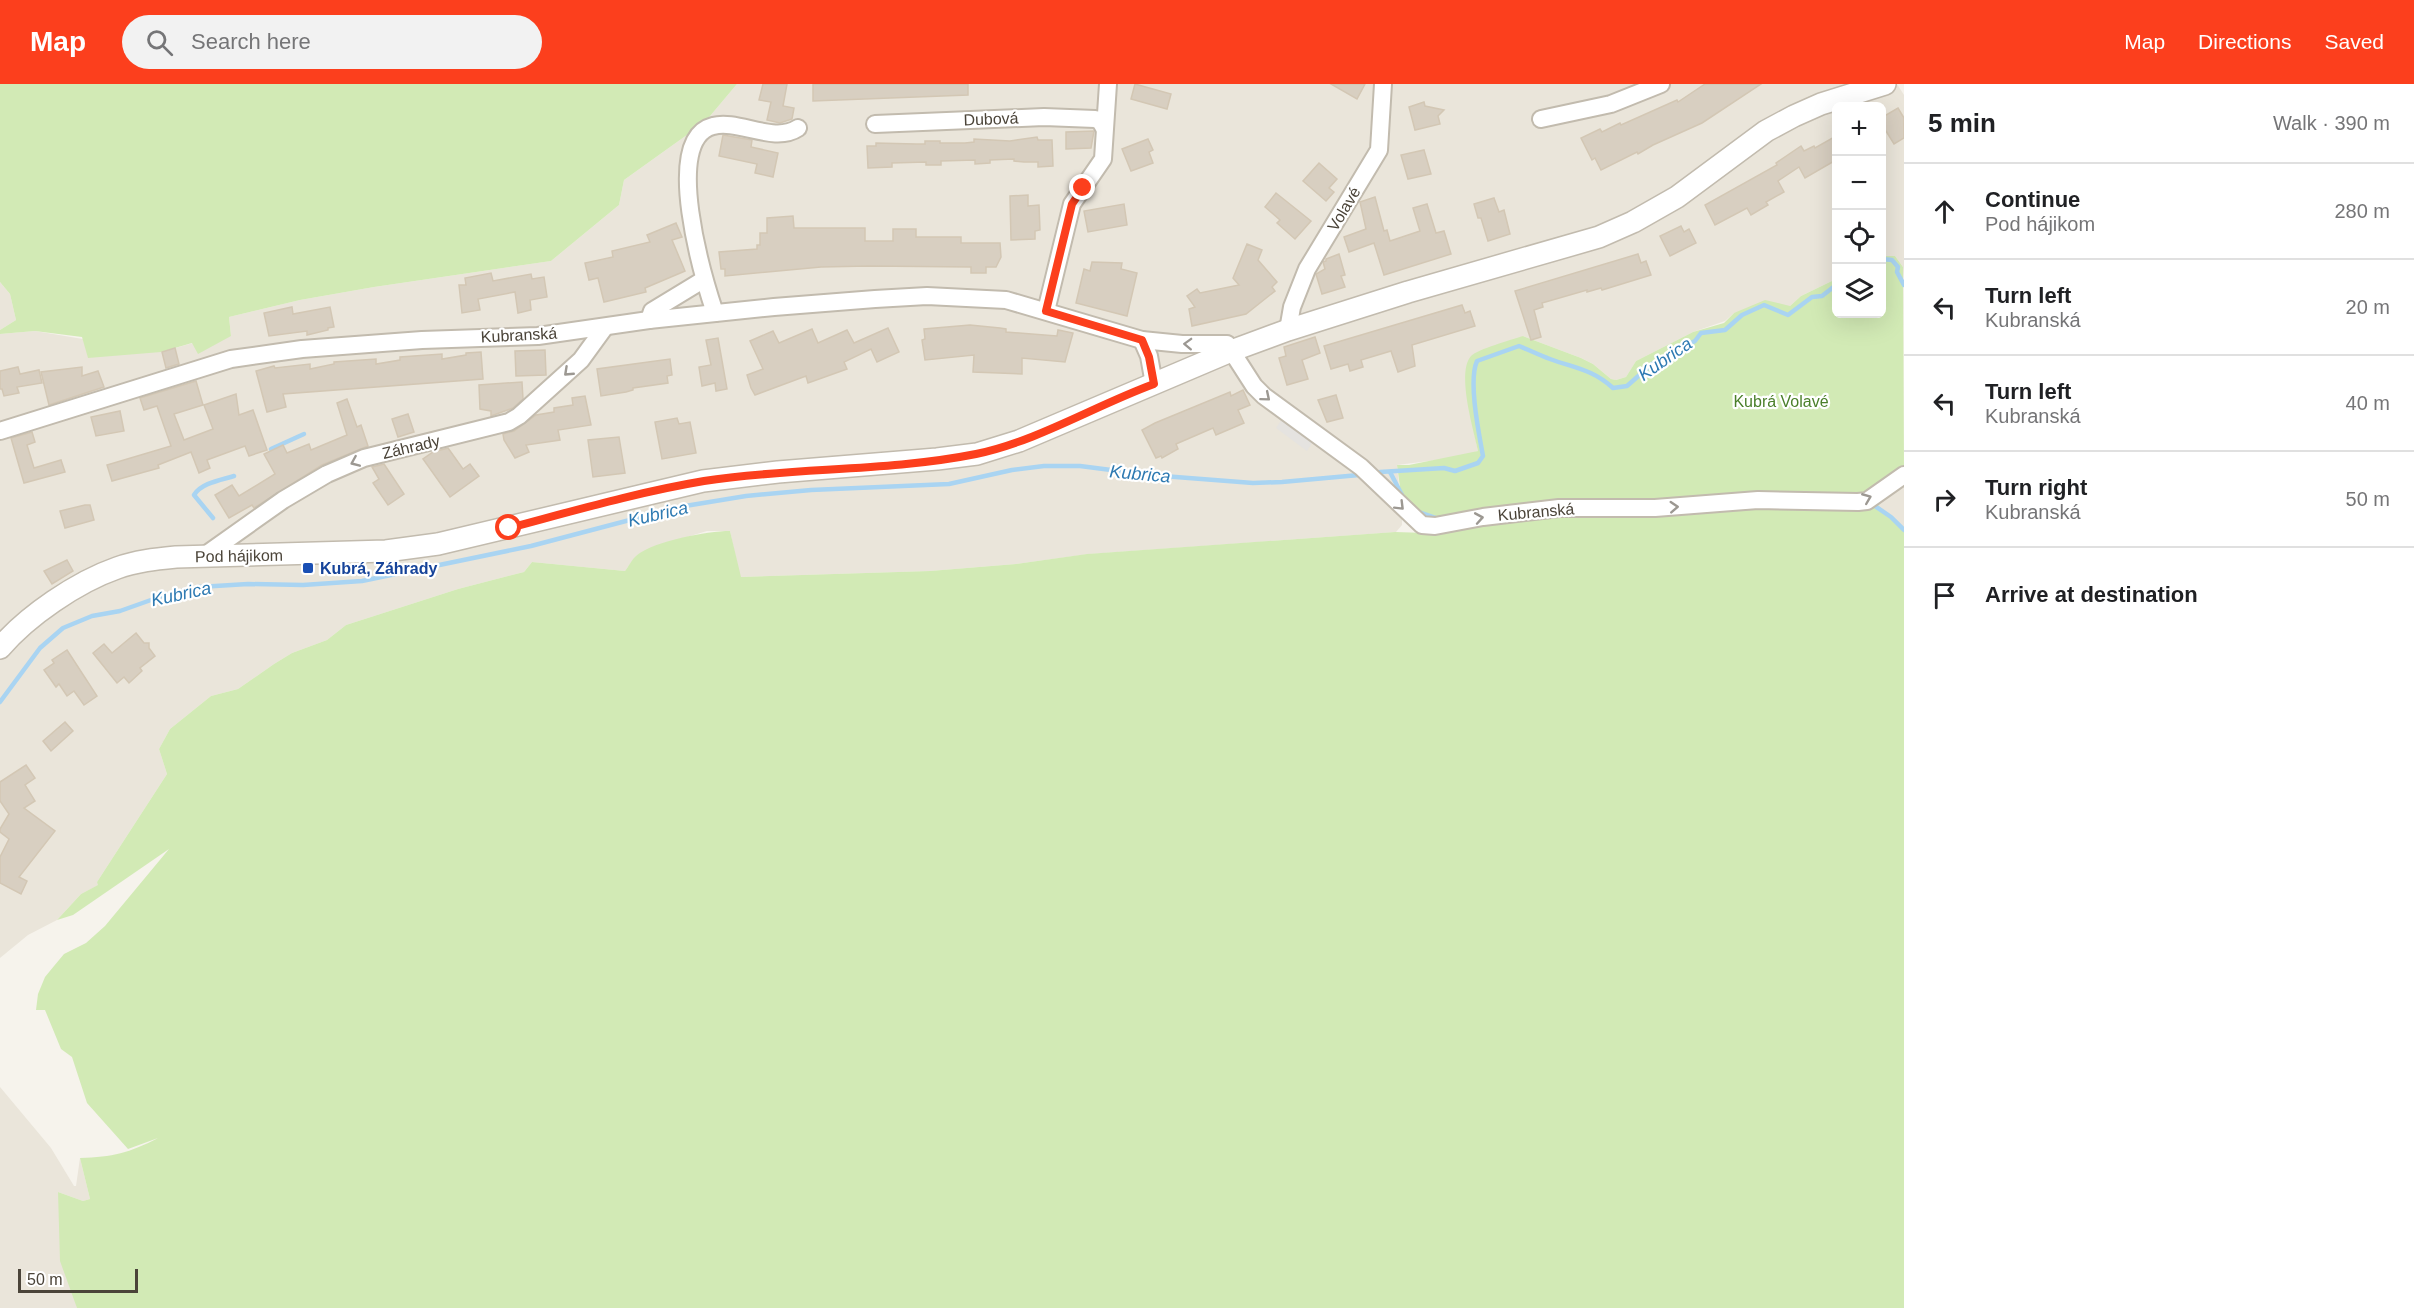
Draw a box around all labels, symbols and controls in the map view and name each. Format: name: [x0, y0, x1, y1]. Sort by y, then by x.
search box: [122, 15, 542, 69]
text: Map: [30, 26, 86, 57]
icon: search: [143, 26, 176, 59]
text: Search here: [191, 29, 311, 54]
text: Map: [2124, 30, 2165, 53]
text: Directions: [2198, 30, 2291, 53]
text: Saved: [2324, 30, 2384, 53]
map controls: [1832, 102, 1886, 318]
button: +: [1832, 102, 1886, 156]
text: 5 min: [1928, 108, 1996, 138]
street label: Dubová: [963, 110, 1019, 128]
text: Walk · 390 m: [2273, 112, 2390, 134]
button: −: [1832, 156, 1886, 210]
route end: [1069, 174, 1095, 200]
street label: Volavé: [1324, 184, 1364, 234]
text: Continue: [1985, 187, 2080, 212]
icon: ahead: [1928, 195, 1961, 228]
text: 280 m: [2334, 200, 2390, 222]
button: locate: [1832, 210, 1886, 264]
text: Pod hájikom: [1985, 213, 2095, 235]
button: layers: [1832, 264, 1886, 318]
text: Turn left: [1985, 283, 2071, 308]
icon: left: [1928, 291, 1961, 324]
text: 20 m: [2346, 296, 2390, 318]
text: Kubranská: [1985, 309, 2081, 331]
street label: Kubranská: [480, 325, 558, 345]
water label: Kubrica: [1634, 333, 1696, 385]
one-way arrow: [1184, 338, 1193, 350]
one-way arrow: [565, 365, 575, 376]
text: Turn left: [1985, 379, 2071, 404]
icon: left: [1928, 387, 1961, 420]
one-way arrow: [1259, 390, 1270, 401]
text: 40 m: [2346, 392, 2390, 414]
park label: Kubrá Volavé: [1733, 393, 1829, 410]
text: Kubranská: [1985, 405, 2081, 427]
street label: Záhrady: [380, 432, 442, 462]
one-way arrow: [350, 455, 361, 467]
water label: Kubrica: [1109, 461, 1171, 487]
text: Turn right: [1985, 475, 2087, 500]
icon: right: [1928, 483, 1961, 516]
text: 50 m: [2346, 488, 2390, 510]
one-way arrow: [1861, 493, 1872, 505]
water label: Kubrica: [626, 497, 690, 531]
one-way arrow: [1394, 499, 1404, 510]
street label: Kubranská: [1497, 500, 1575, 524]
one-way arrow: [1669, 501, 1678, 514]
text: Kubranská: [1985, 501, 2081, 523]
one-way arrow: [1475, 513, 1484, 525]
route start: [495, 514, 521, 540]
street label: Pod hájikom: [195, 547, 283, 565]
place label: Kubrá, Záhrady: [320, 560, 437, 577]
marker: Kubrá, Záhrady: [301, 561, 315, 575]
water label: Kubrica: [149, 578, 213, 610]
icon: arrive: [1928, 579, 1961, 612]
text: Arrive at destination: [1985, 582, 2198, 607]
scale bar: [18, 1266, 138, 1294]
text: 50 m: [27, 1271, 63, 1288]

